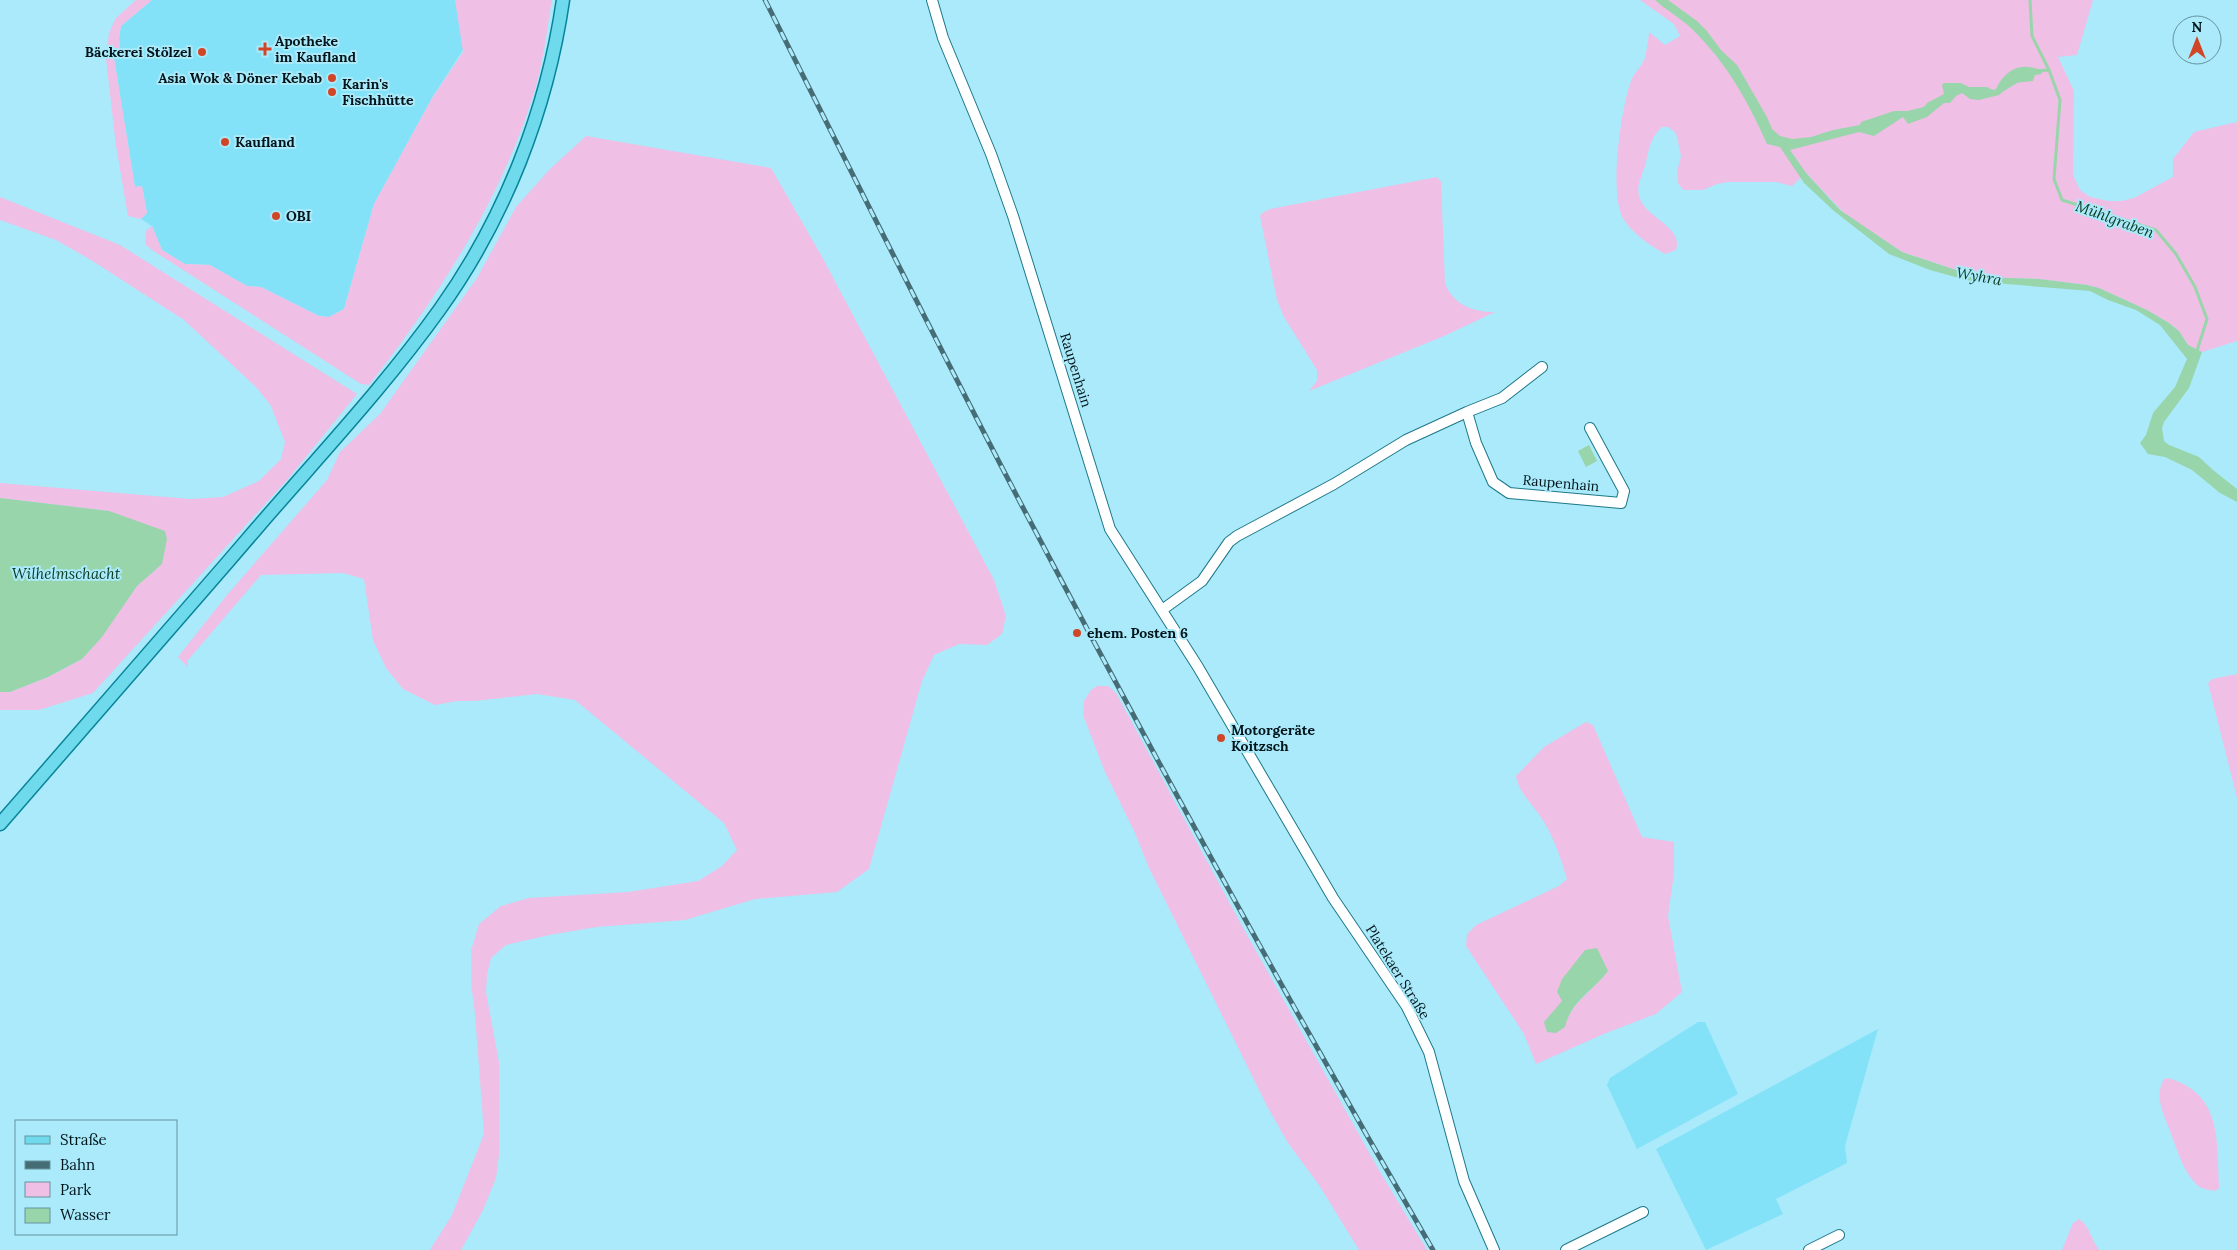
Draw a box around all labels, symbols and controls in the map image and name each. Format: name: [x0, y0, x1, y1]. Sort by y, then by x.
north arrow: [2172, 15, 2222, 65]
text: N: [2192, 18, 2203, 36]
place label: Apotheke im Kaufland: [275, 32, 356, 66]
place label: Bäckerei Stölzel: [85, 43, 193, 61]
marker: Apotheke im Kaufland: [259, 43, 271, 55]
marker: Bäckerei Stölzel: [196, 46, 208, 58]
place label: Asia Wok & Döner Kebab: [158, 69, 322, 87]
marker: Asia Wok & Döner Kebab: [326, 72, 338, 84]
place label: Karin's Fischhütte: [342, 75, 414, 109]
marker: Karin's Fischhütte: [326, 86, 338, 98]
place label: Kaufland: [235, 133, 295, 151]
marker: Kaufland: [219, 136, 231, 148]
water label: Mühlgraben: [2073, 196, 2157, 242]
place label: OBI: [286, 207, 311, 225]
marker: OBI: [270, 210, 282, 222]
water label: Wyhra: [1955, 263, 2004, 289]
street label: Raupenhain: [1056, 331, 1096, 410]
street label: Raupenhain: [1522, 471, 1601, 495]
water label: Wilhelmschacht: [12, 564, 121, 583]
place label: ehem. Posten 6: [1087, 624, 1188, 642]
marker: ehem. Posten 6: [1071, 627, 1083, 639]
place label: Motorgeräte Koitzsch: [1231, 721, 1315, 755]
marker: Motorgeräte Koitzsch: [1215, 732, 1227, 744]
street label: Platekaer Straße: [1362, 921, 1434, 1023]
legend: [15, 1120, 178, 1235]
text: Straße: [60, 1130, 107, 1149]
text: Bahn: [60, 1155, 95, 1174]
text: Park: [60, 1180, 91, 1199]
text: Wasser: [60, 1205, 111, 1224]

